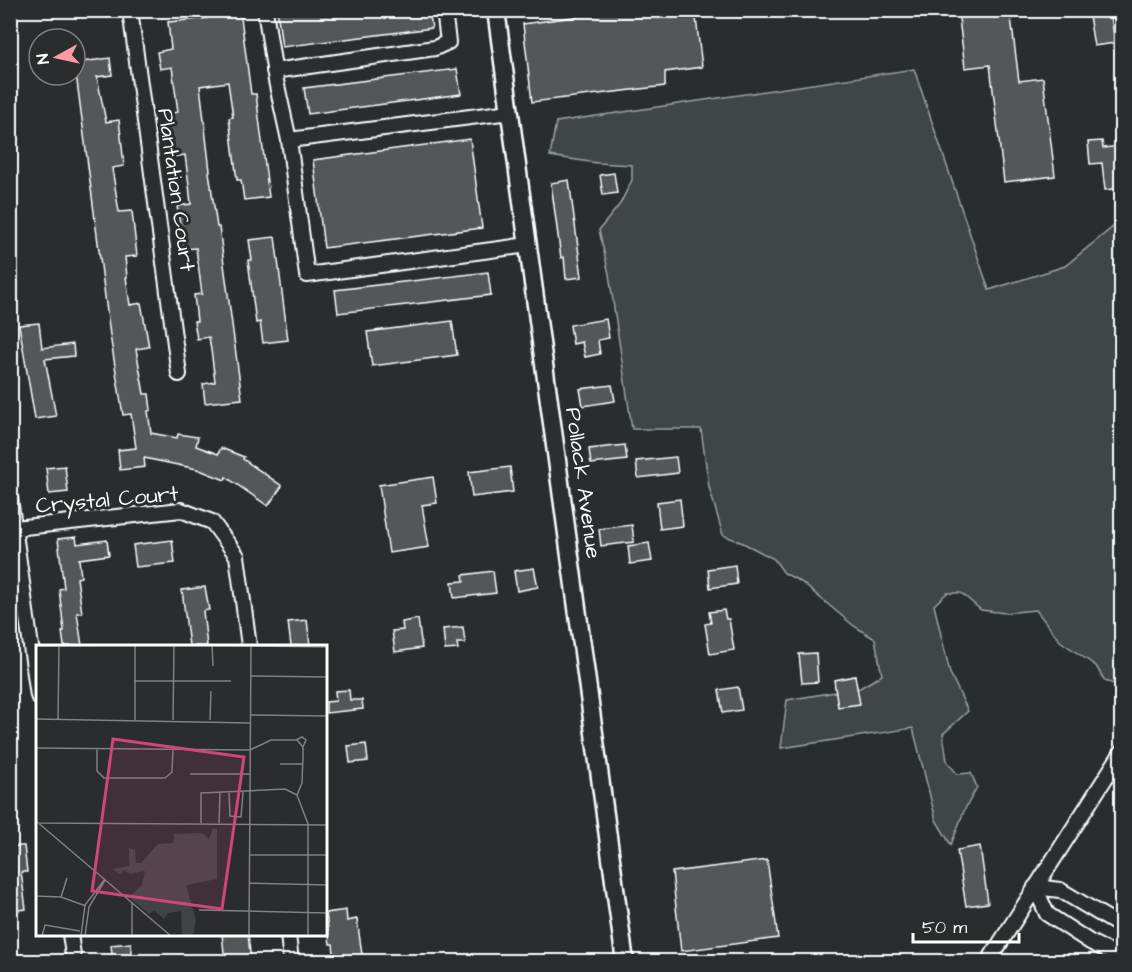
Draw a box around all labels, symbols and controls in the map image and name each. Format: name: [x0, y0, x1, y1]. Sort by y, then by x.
north arrow: [27, 27, 87, 87]
text: N: [32, 52, 55, 65]
street label: Plantation Court: [149, 106, 203, 274]
street label: Pollack Avenue: [557, 405, 609, 561]
street label: Crystal Court: [34, 478, 180, 523]
inset map: [36, 645, 327, 936]
scale bar: [913, 906, 1020, 944]
text: 50 m: [922, 915, 967, 940]

